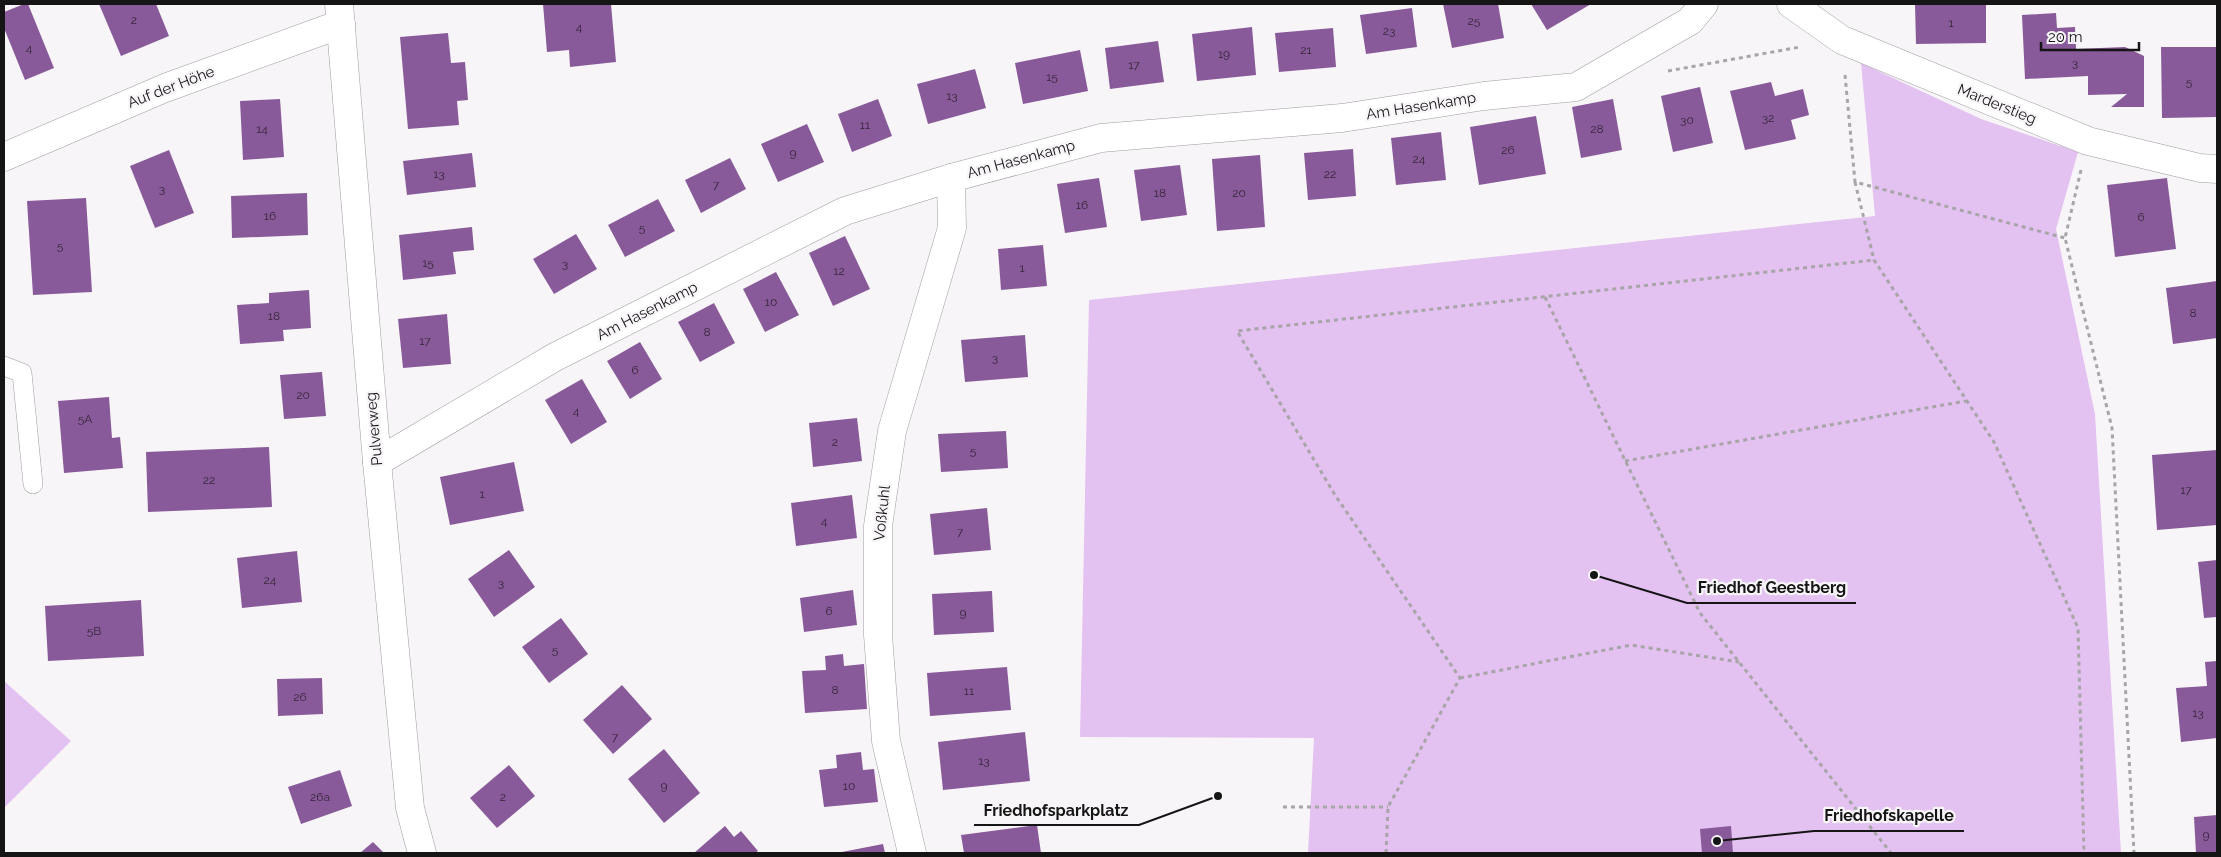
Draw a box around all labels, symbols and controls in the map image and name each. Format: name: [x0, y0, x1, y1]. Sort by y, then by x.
house number: 2: [131, 13, 137, 27]
house number: 25: [1468, 14, 1481, 28]
house number: 1: [1948, 16, 1954, 30]
house number: 4: [576, 20, 583, 34]
scale bar: [2041, 20, 2138, 52]
house number: 23: [1383, 24, 1395, 38]
text: 20 m: [2048, 28, 2083, 46]
house number: 4: [26, 41, 33, 55]
house number: 21: [1300, 43, 1312, 57]
house number: 19: [1218, 47, 1230, 61]
house number: 3: [2072, 56, 2078, 70]
house number: 17: [1128, 58, 1140, 72]
street label: Auf der Höhe: [125, 62, 217, 112]
house number: 15: [1046, 70, 1058, 84]
house number: 5: [2186, 75, 2193, 89]
street label: Marderstieg: [1955, 80, 2039, 128]
street label: Am Hasenkamp: [1365, 88, 1477, 124]
house number: 13: [946, 89, 958, 103]
house number: 32: [1762, 111, 1774, 125]
house number: 30: [1680, 113, 1694, 127]
house number: 11: [860, 118, 870, 132]
house number: 14: [256, 122, 268, 136]
house number: 28: [1590, 122, 1604, 136]
street label: Am Hasenkamp: [965, 136, 1077, 182]
house number: 26: [1501, 143, 1515, 157]
house number: 9: [789, 146, 797, 160]
house number: 24: [1413, 152, 1426, 166]
house number: 13: [433, 167, 445, 181]
house number: 22: [1324, 167, 1336, 181]
house number: 7: [713, 178, 720, 192]
house number: 3: [159, 182, 165, 196]
house number: 18: [1154, 186, 1166, 200]
house number: 20: [1232, 186, 1246, 200]
house number: 16: [1076, 198, 1088, 212]
house number: 16: [264, 209, 276, 223]
house number: 6: [2137, 210, 2145, 224]
house number: 5: [639, 221, 646, 235]
house number: 5: [57, 239, 64, 253]
house number: 15: [422, 256, 434, 270]
house number: 3: [562, 257, 568, 271]
house number: 1: [1019, 261, 1025, 275]
house number: 12: [833, 264, 845, 278]
street label: Am Hasenkamp: [594, 278, 700, 344]
house number: 10: [765, 295, 777, 309]
house number: 8: [2189, 306, 2197, 320]
house number: 18: [268, 309, 280, 323]
house number: 8: [703, 325, 711, 339]
house number: 17: [419, 334, 431, 348]
house number: 3: [992, 351, 998, 365]
house number: 6: [631, 363, 639, 377]
house number: 20: [296, 388, 310, 402]
street label: Pulverweg: [362, 391, 386, 467]
house number: 4: [573, 404, 580, 418]
house number: 5A: [78, 412, 92, 426]
house number: 2: [832, 435, 838, 449]
house number: 5: [970, 444, 977, 458]
house number: 22: [203, 473, 215, 487]
street label: Voßkuhl: [870, 483, 894, 542]
house number: 17: [2180, 483, 2192, 497]
house number: 1: [479, 487, 485, 501]
house number: 4: [821, 514, 828, 528]
house number: 7: [957, 525, 964, 539]
callout: Friedhof Geestberg: [1687, 572, 1856, 603]
house number: 24: [264, 573, 277, 587]
house number: 3: [498, 576, 504, 590]
text: Friedhof Geestberg: [1698, 578, 1846, 597]
house number: 6: [825, 604, 833, 618]
house number: 9: [959, 606, 967, 620]
house number: 5B: [87, 624, 101, 638]
house number: 5: [552, 643, 559, 657]
house number: 8: [831, 683, 839, 697]
house number: 11: [964, 684, 974, 698]
house number: 26: [293, 690, 307, 704]
house number: 13: [2192, 706, 2204, 720]
house number: 7: [612, 730, 619, 744]
house number: 13: [978, 754, 990, 768]
house number: 9: [660, 779, 668, 793]
house number: 10: [843, 779, 855, 793]
house number: 26a: [310, 790, 330, 804]
house number: 2: [500, 790, 506, 804]
callout: Friedhofsparkplatz: [974, 794, 1139, 825]
callout: Friedhofskapelle: [1814, 800, 1964, 831]
text: Friedhofsparkplatz: [984, 801, 1129, 820]
text: Friedhofskapelle: [1824, 806, 1954, 825]
house number: 9: [2202, 828, 2210, 842]

